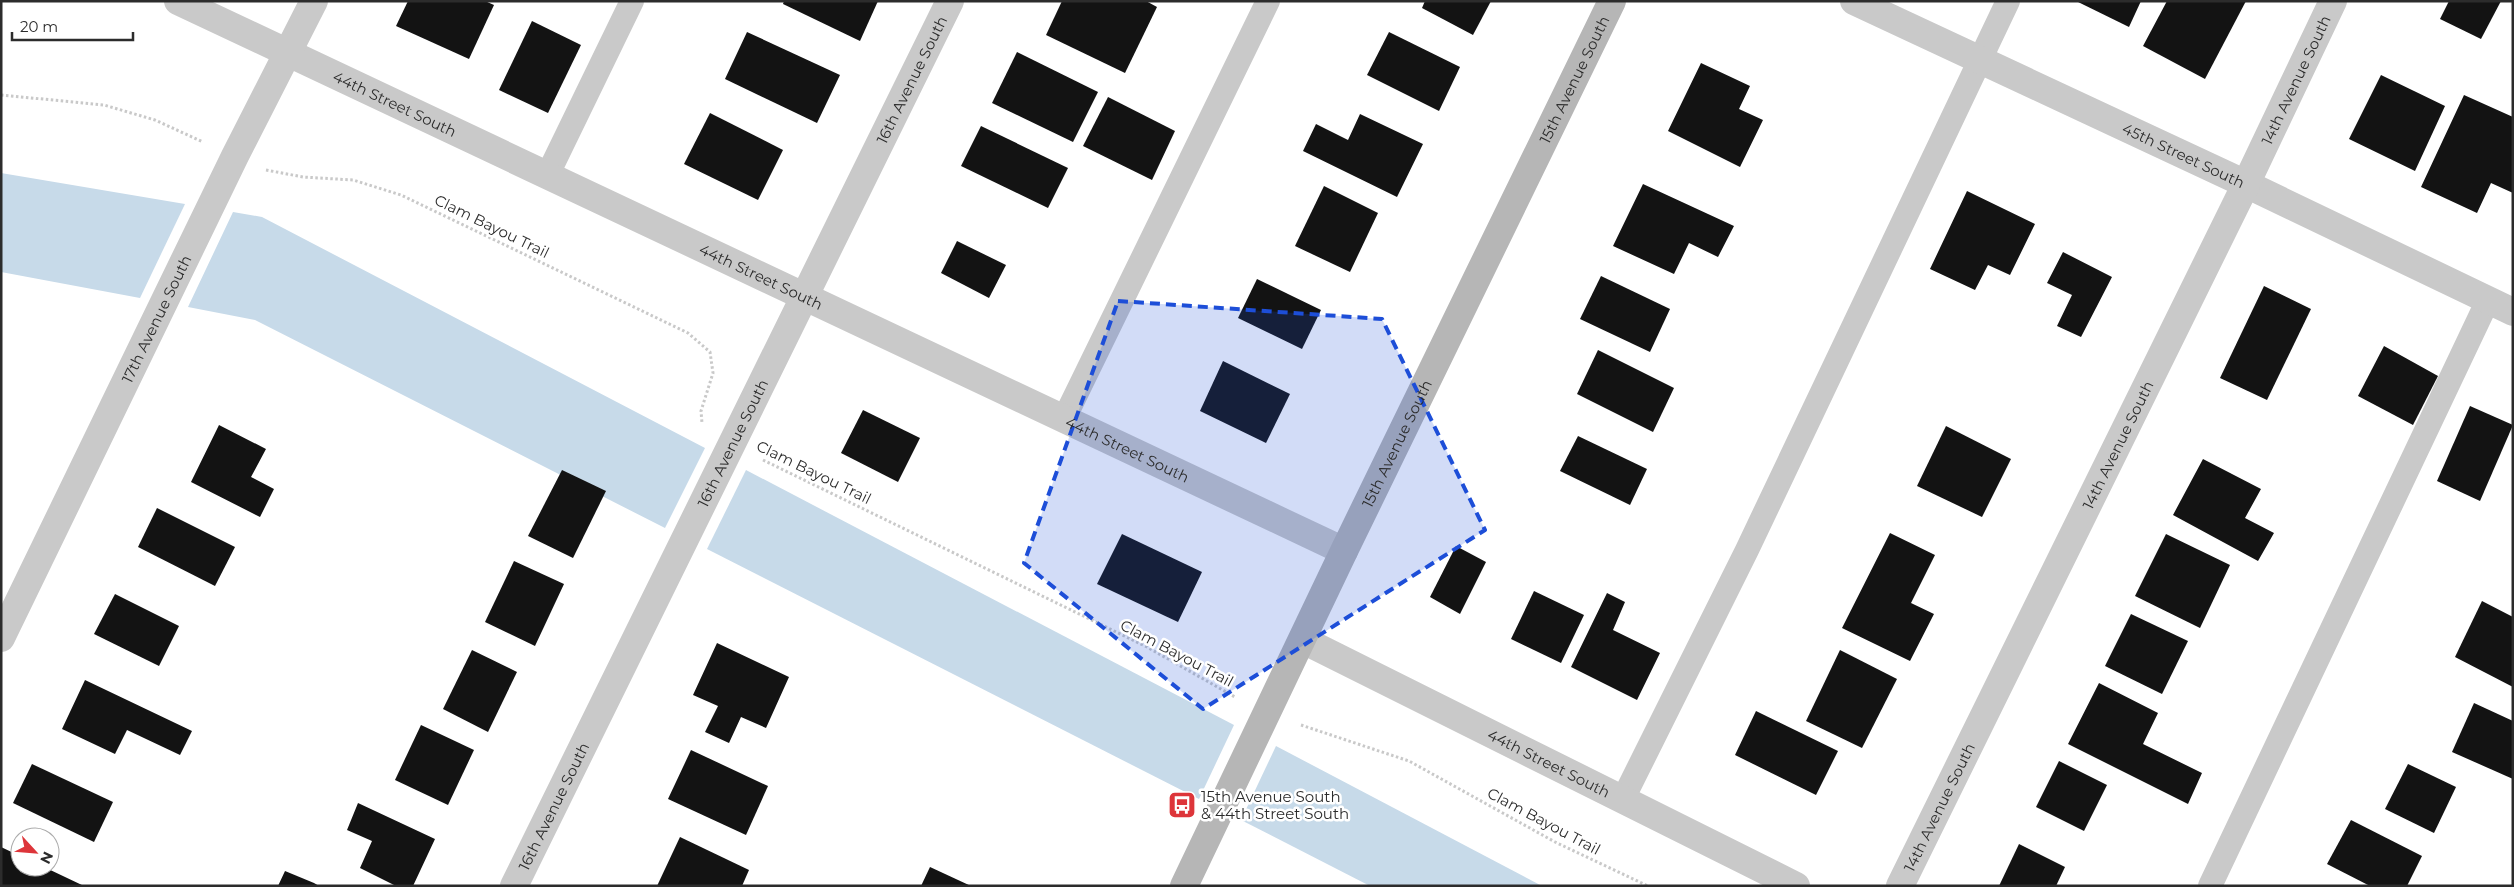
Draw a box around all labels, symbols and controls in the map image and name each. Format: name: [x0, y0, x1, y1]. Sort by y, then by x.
scale bar: [12, 10, 134, 42]
street label: 16th Avenue South: [872, 12, 951, 147]
street label: 15th Avenue South: [1535, 12, 1613, 146]
street label: 14th Avenue South: [2257, 12, 2334, 148]
text: 20 m: [20, 17, 58, 36]
street label: 44th Street South: [330, 66, 460, 141]
street label: 45th Street South: [2120, 118, 2248, 192]
street label: Clam Bayou Trail: [432, 190, 552, 262]
street label: 44th Street South: [697, 239, 826, 313]
street label: 17th Avenue South: [117, 252, 195, 386]
street label: 16th Avenue South: [693, 376, 772, 510]
street label: 15th Avenue South: [1357, 376, 1436, 510]
street label: 14th Avenue South: [2078, 377, 2157, 512]
street label: 44th Street South: [1063, 412, 1192, 486]
street label: Clam Bayou Trail: [754, 436, 874, 508]
street label: Clam Bayou Trail: [1117, 615, 1237, 691]
street label: 44th Street South: [1485, 724, 1613, 801]
street label: 16th Avenue South: [514, 739, 593, 873]
street label: 14th Avenue South: [1899, 740, 1979, 875]
street label: Clam Bayou Trail: [1484, 783, 1604, 859]
place label: 15th Avenue South & 44th Street South: [1201, 787, 1349, 823]
bus stop icon: 15th Avenue South & 44th Street South: [1167, 790, 1197, 820]
north arrow: [10, 827, 60, 877]
text: N: [36, 849, 57, 867]

